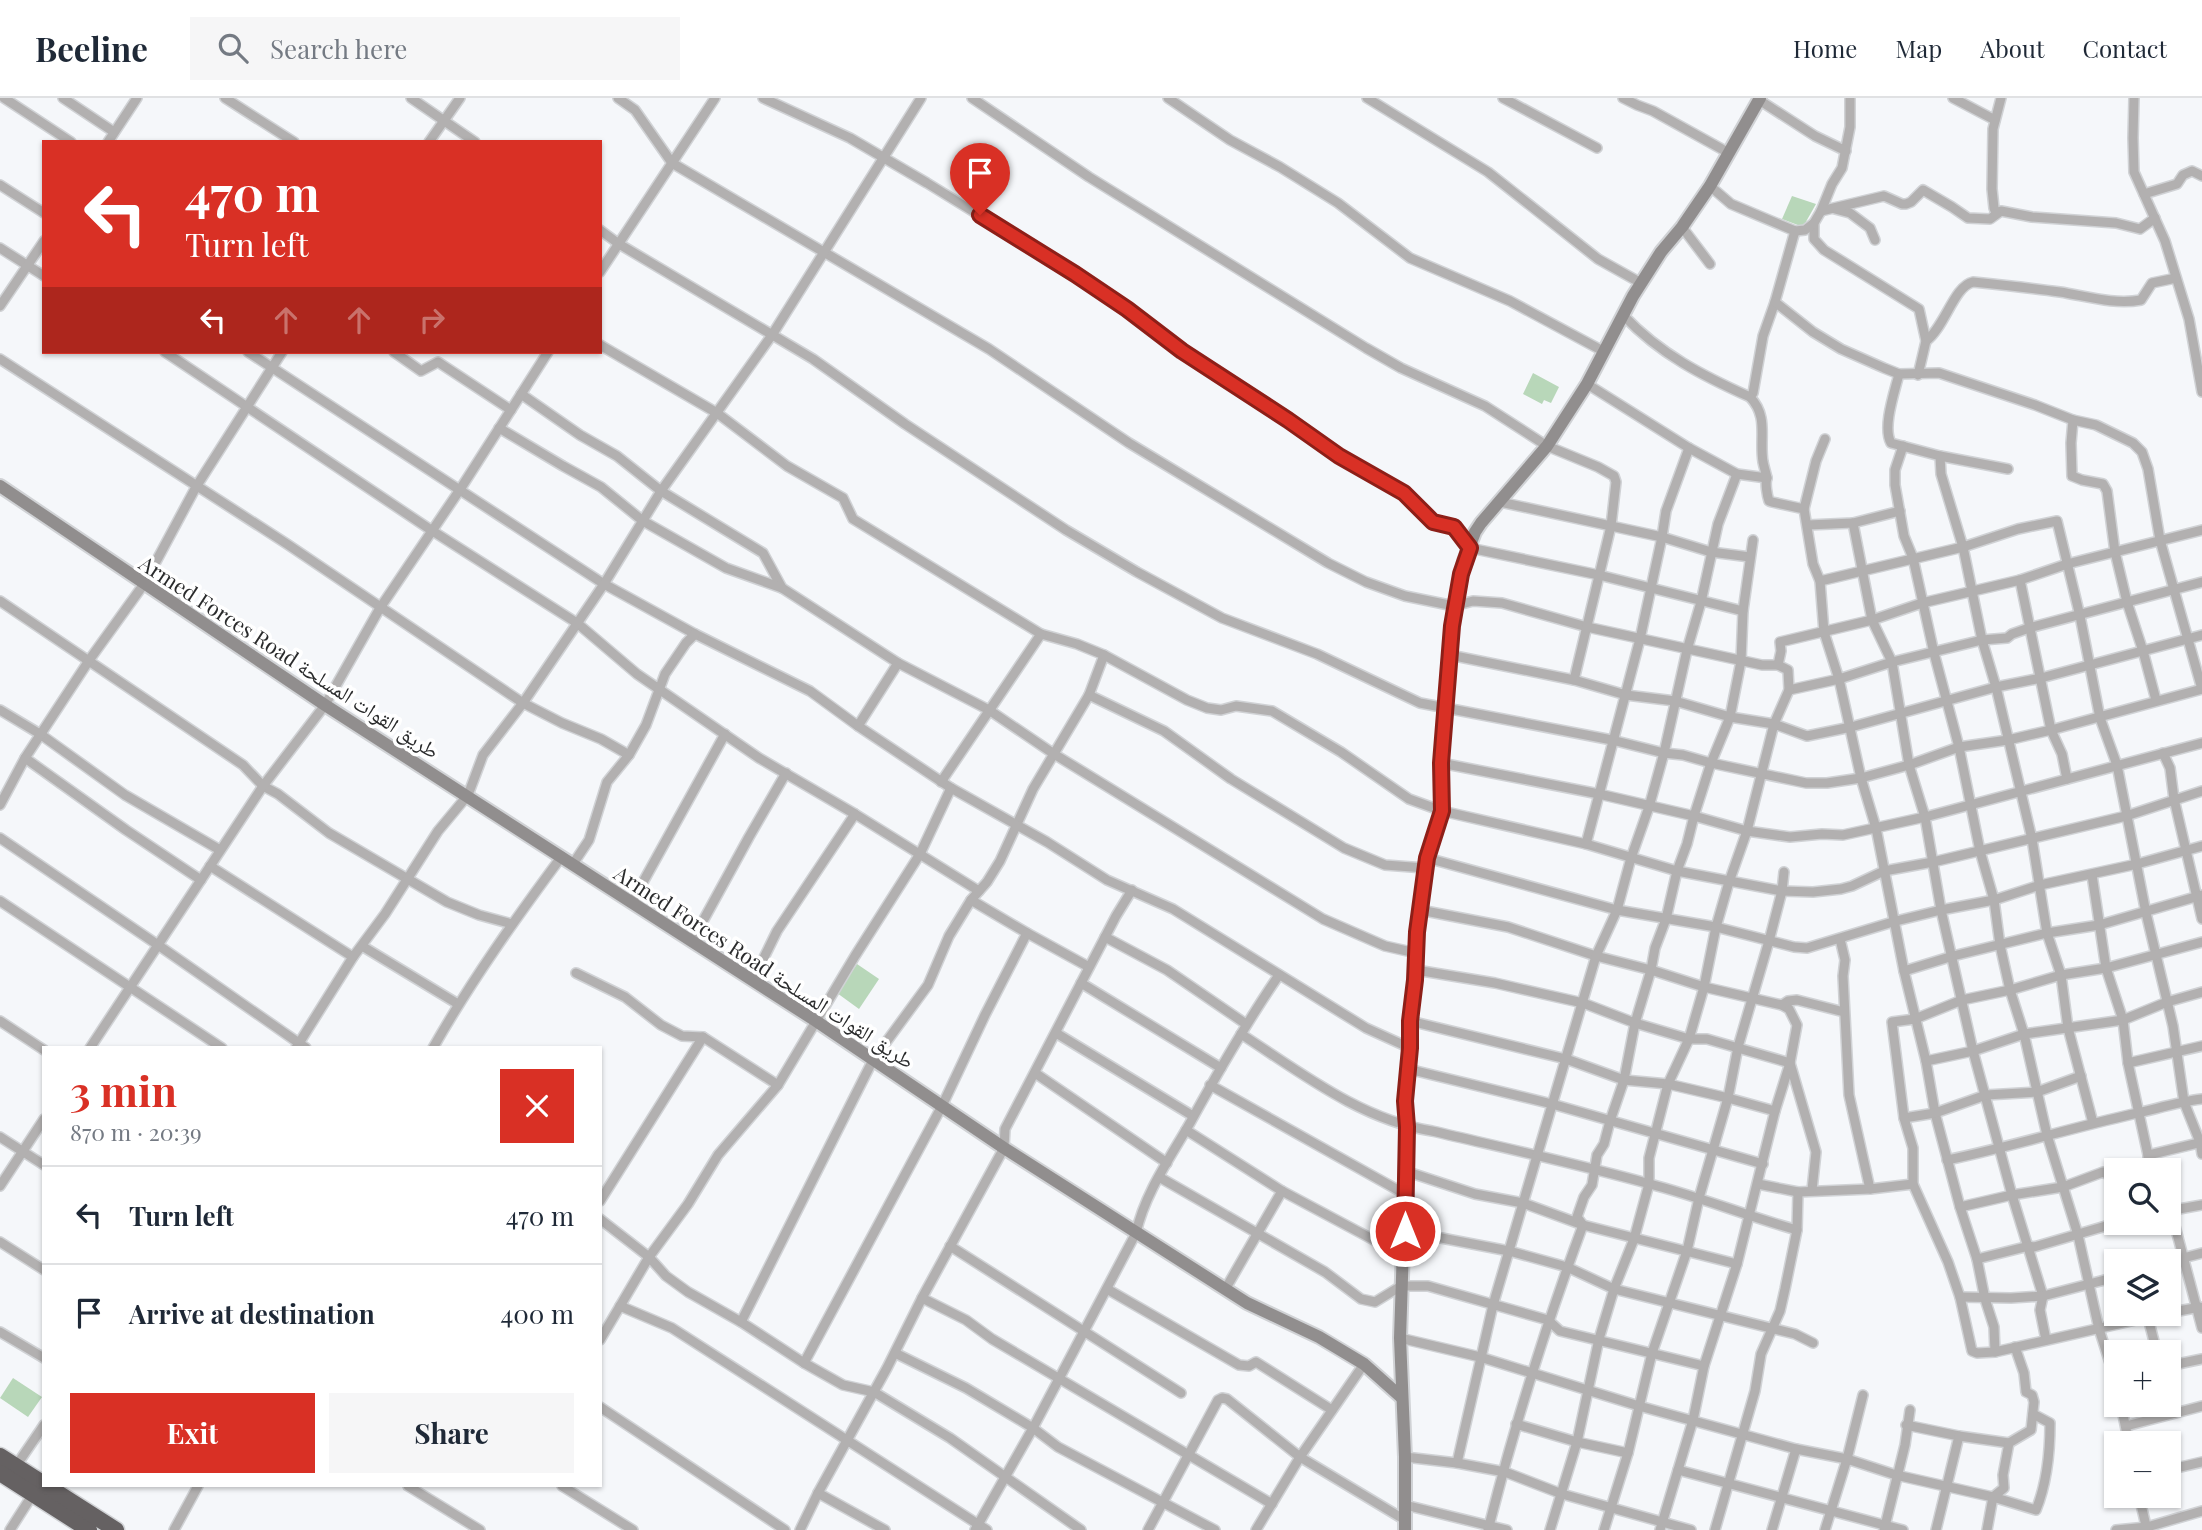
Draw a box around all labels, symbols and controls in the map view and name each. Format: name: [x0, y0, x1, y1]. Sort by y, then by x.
search box: [190, 17, 680, 80]
text: Beeline: [35, 26, 148, 70]
icon: search: [214, 29, 252, 67]
text: Search here: [270, 31, 407, 66]
text: Home: [1793, 32, 1857, 64]
text: Map: [1895, 32, 1942, 64]
text: About: [1980, 32, 2044, 64]
text: Contact: [2082, 32, 2167, 64]
pin: [950, 143, 1010, 215]
icon: arrive: [961, 154, 999, 192]
text: 470 m: [185, 159, 320, 224]
icon: left: [70, 168, 161, 259]
text: Turn left: [185, 222, 309, 265]
icon: left: [194, 301, 232, 339]
icon: ahead: [267, 301, 305, 339]
icon: ahead: [340, 301, 378, 339]
icon: right: [413, 301, 451, 339]
street label: Armed Forces Road طريق القوات المسلحة: [133, 548, 445, 765]
street label: Armed Forces Road طريق القوات المسلحة: [608, 858, 920, 1075]
text: 3 min: [70, 1062, 177, 1118]
button: close: [500, 1069, 574, 1143]
text: 870 m · 20:39: [70, 1116, 202, 1147]
map controls: [2104, 1158, 2181, 1508]
button: search: [2104, 1158, 2181, 1235]
position arrow: [1368, 1194, 1442, 1268]
icon: left: [70, 1196, 108, 1234]
text: Turn left: [129, 1198, 234, 1233]
text: 470 m: [506, 1198, 574, 1233]
button: layers: [2104, 1249, 2181, 1326]
icon: arrive: [70, 1294, 108, 1332]
text: Arrive at destination: [129, 1296, 375, 1331]
text: 400 m: [500, 1296, 574, 1331]
button: +: [2104, 1340, 2181, 1417]
button: Exit: [70, 1393, 315, 1473]
button: Share: [329, 1393, 574, 1473]
button: −: [2104, 1431, 2181, 1508]

